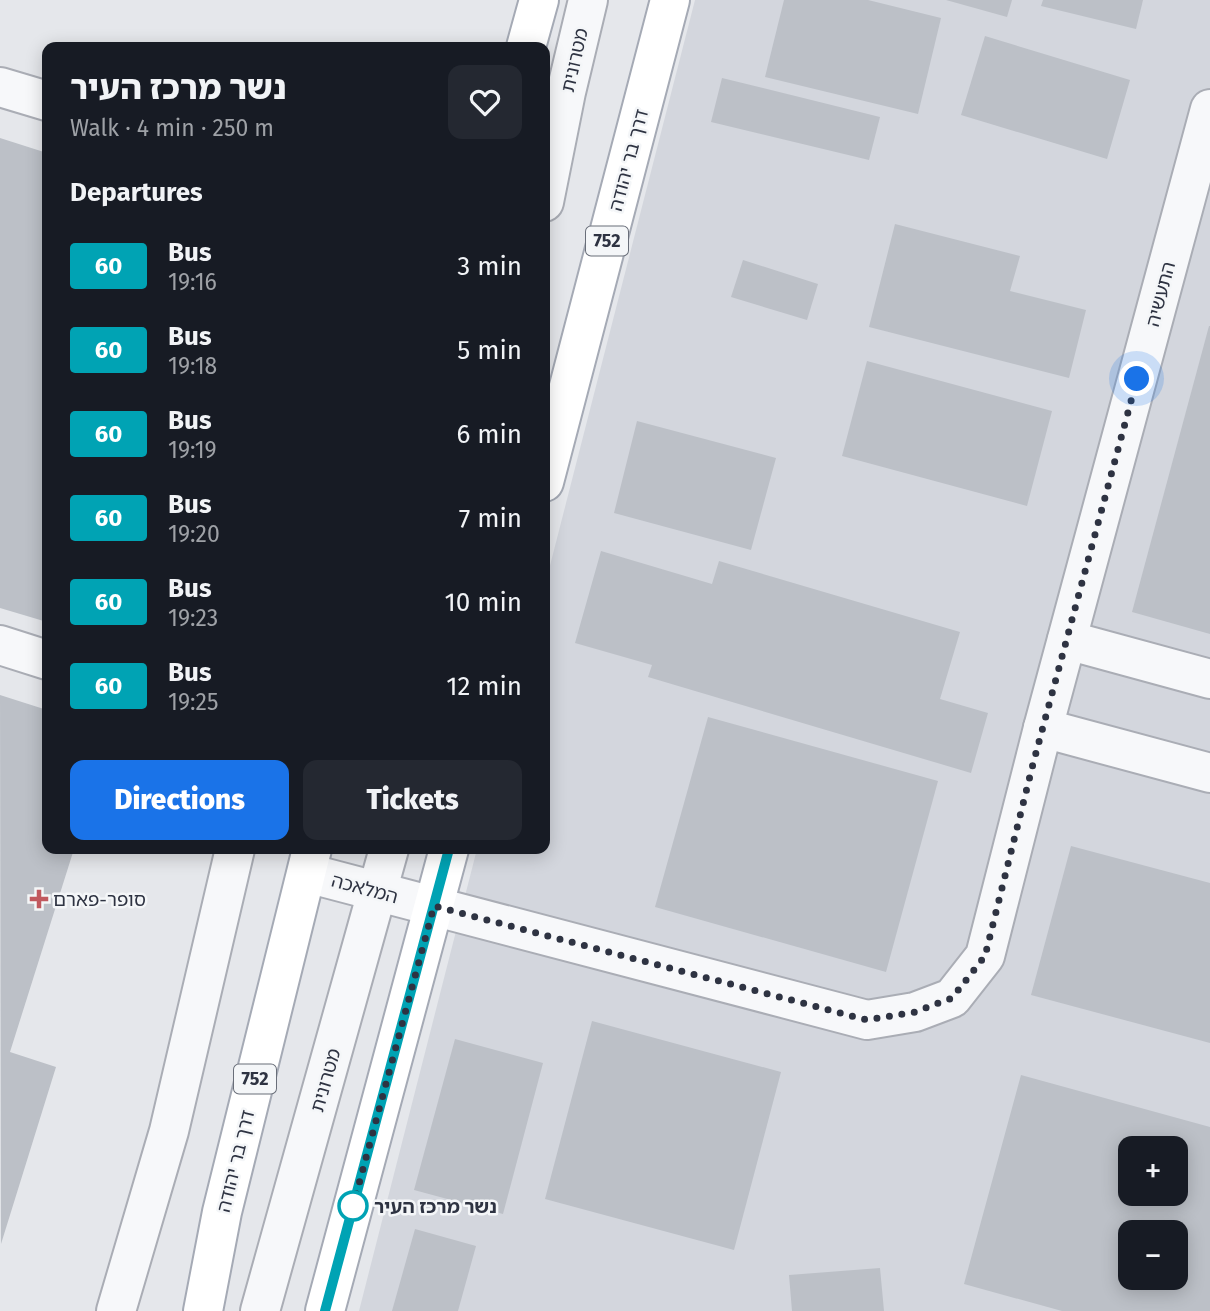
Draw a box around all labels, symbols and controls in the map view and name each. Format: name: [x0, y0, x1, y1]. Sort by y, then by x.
street label: מטרונית: [556, 26, 593, 94]
button: heart: [448, 65, 522, 139]
text: נשר מרכז העיר: [70, 68, 287, 108]
street label: דרך בר יהודה: [604, 107, 653, 214]
text: Walk · 4 min · 250 m: [70, 114, 274, 142]
text: Departures: [70, 177, 203, 208]
road number: 752: [586, 227, 628, 256]
text: Bus: [168, 237, 211, 268]
text: 3 min: [457, 251, 522, 282]
text: 60: [95, 252, 122, 280]
street label: התעשיה: [1141, 259, 1180, 329]
text: 19:16: [168, 268, 217, 296]
text: Bus: [168, 321, 211, 352]
text: 5 min: [457, 335, 522, 366]
text: 60: [95, 336, 122, 364]
text: 19:18: [168, 352, 217, 380]
your location: [1119, 361, 1154, 396]
text: Bus: [168, 405, 211, 436]
text: 6 min: [456, 419, 522, 450]
text: 60: [95, 420, 122, 448]
text: 19:19: [168, 436, 217, 464]
text: Bus: [168, 489, 211, 520]
text: 7 min: [459, 503, 522, 534]
text: 60: [95, 504, 122, 532]
text: 19:20: [168, 520, 220, 548]
text: Bus: [168, 573, 211, 604]
text: 10 min: [444, 587, 522, 618]
text: 60: [95, 588, 122, 616]
text: 19:23: [168, 604, 218, 632]
text: Bus: [168, 657, 211, 688]
text: 12 min: [446, 671, 522, 702]
text: 60: [95, 672, 122, 700]
text: 19:25: [168, 688, 218, 716]
button: Directions: [70, 760, 289, 840]
button: Tickets: [303, 760, 522, 840]
street label: המלאכה: [329, 869, 401, 908]
place label: סופר-פארם: [53, 888, 146, 911]
marker: סופר-פארם: [31, 891, 47, 907]
street label: מטרונית: [305, 1046, 346, 1115]
road number: 752: [234, 1064, 276, 1094]
street label: דרך בר יהודה: [212, 1108, 259, 1215]
map controls: [1118, 1136, 1188, 1290]
button: +: [1118, 1136, 1188, 1206]
marker: נשר מרכז העיר: [338, 1191, 368, 1221]
place label: נשר מרכז העיר: [374, 1195, 497, 1218]
button: −: [1118, 1220, 1188, 1290]

